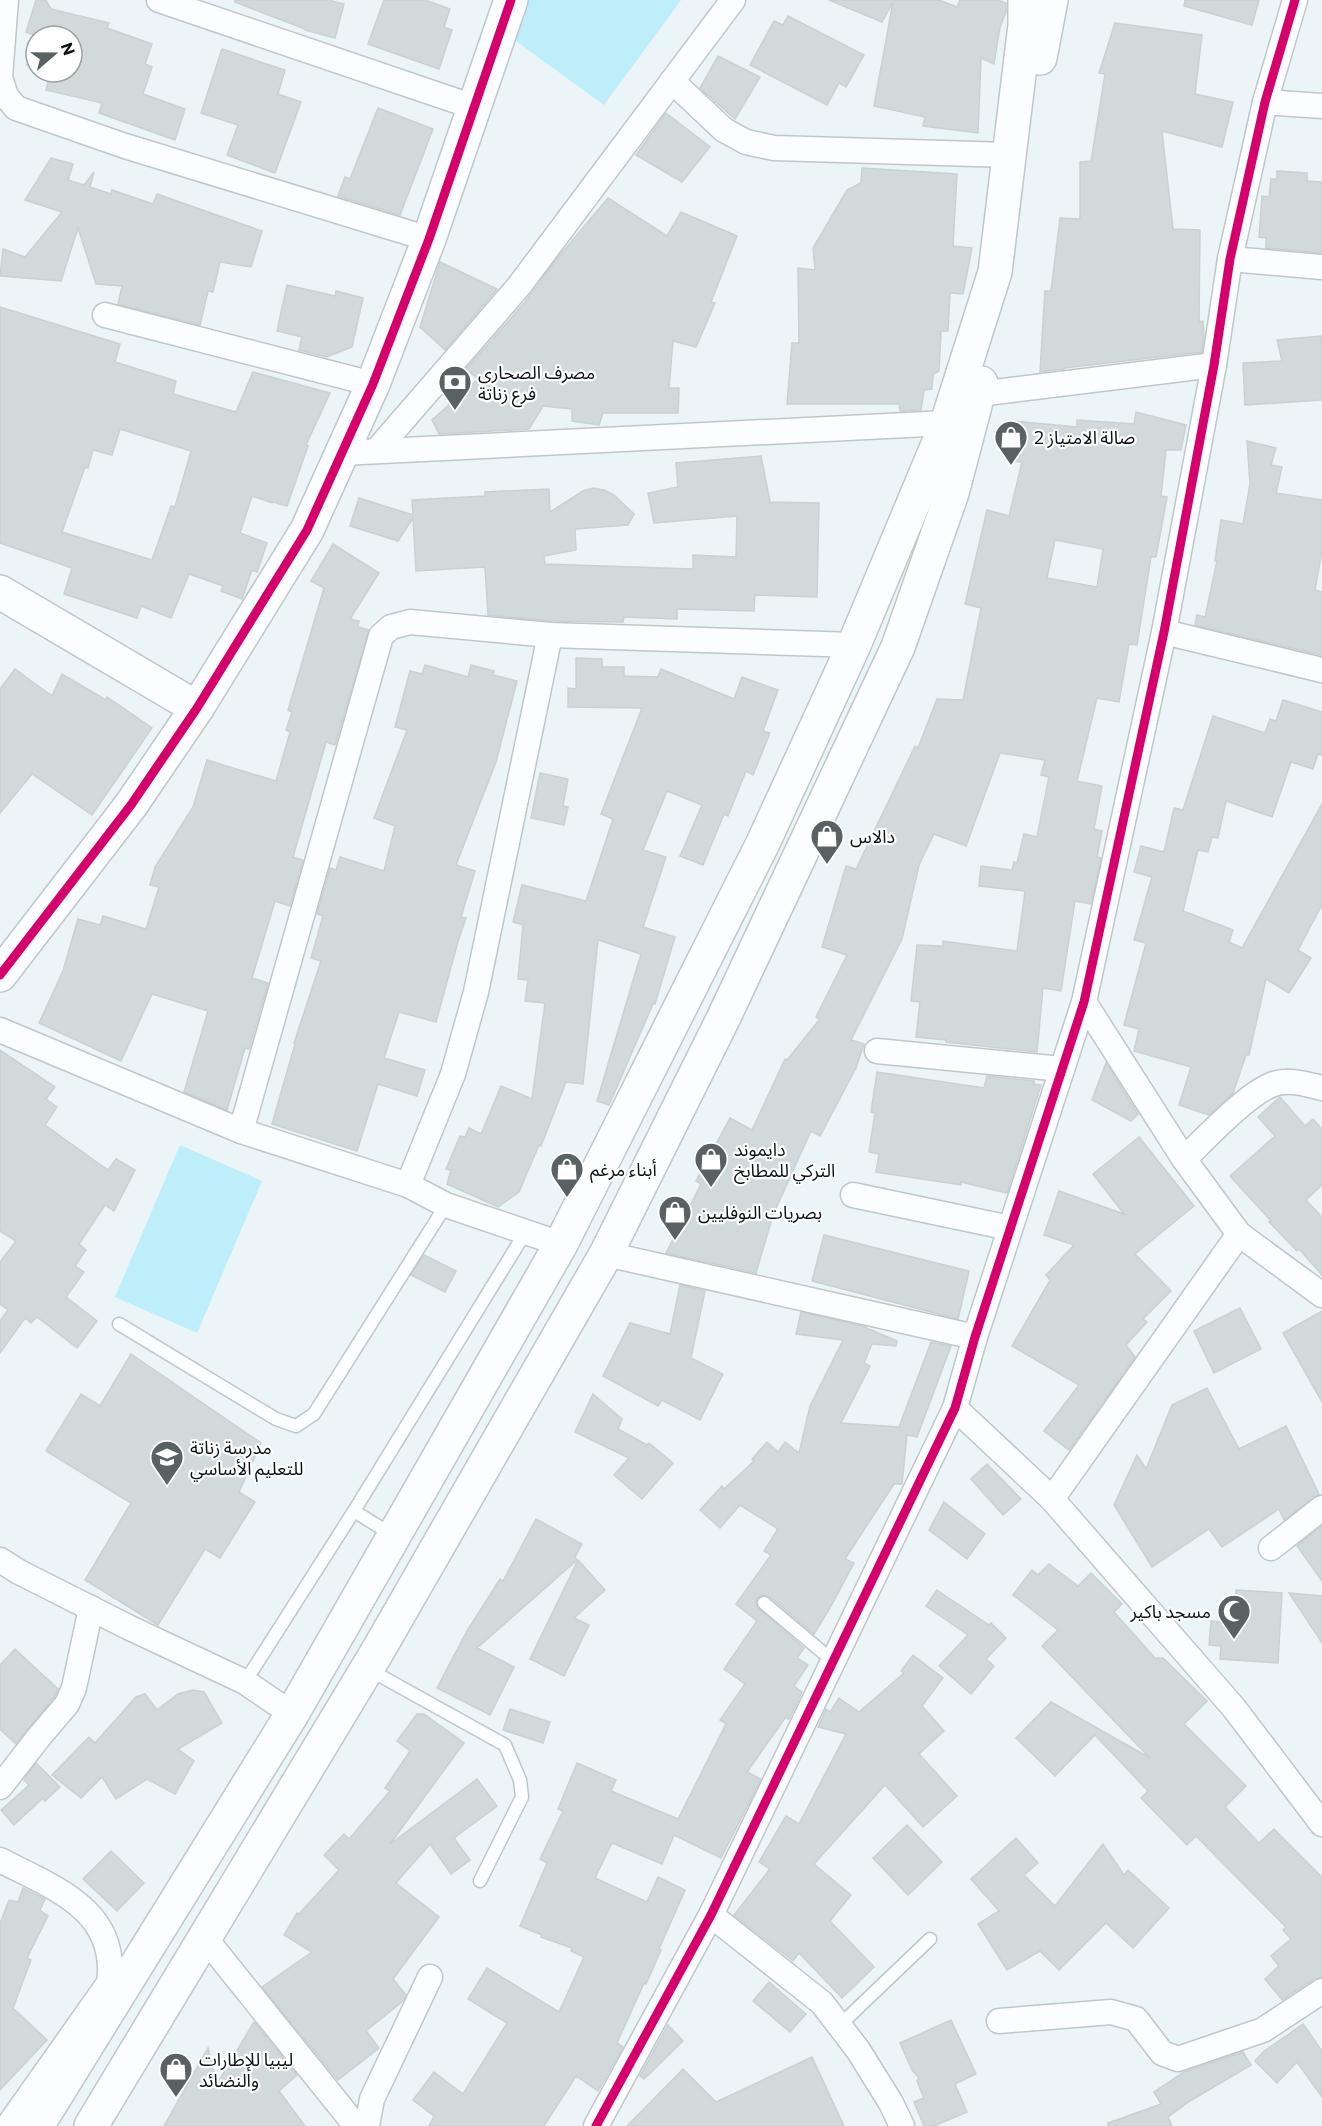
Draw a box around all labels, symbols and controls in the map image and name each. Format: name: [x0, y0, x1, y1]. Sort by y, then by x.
north arrow: [24, 24, 84, 84]
text: N: [58, 40, 80, 58]
place label: مصرف الصحارى فرع زناتة: [478, 361, 595, 408]
bank icon: مصرف الصحارى فرع زناتة: [437, 364, 473, 411]
shop icon: صالة الامتياز 2: [993, 419, 1029, 466]
place label: صالة الامتياز 2: [1034, 426, 1135, 449]
shop icon: دالاس: [809, 818, 845, 865]
place label: دالاس: [850, 825, 895, 848]
place label: دايموند التركي للمطابخ: [734, 1138, 835, 1184]
shop icon: دايموند التركي للمطابخ: [693, 1141, 729, 1188]
shop icon: أبناء مرغم: [549, 1151, 585, 1198]
place label: أبناء مرغم: [590, 1158, 657, 1183]
shop icon: بصريات النوفليين: [657, 1194, 693, 1241]
place label: بصريات النوفليين: [698, 1201, 822, 1224]
place label: مدرسة زناتة للتعليم الأساسي: [190, 1436, 303, 1482]
school or university icon: مدرسة زناتة للتعليم الأساسي: [149, 1439, 185, 1486]
mosque icon: مسجد باكير: [1216, 1593, 1252, 1640]
place label: مسجد باكير: [1129, 1600, 1211, 1623]
place label: ليبيا للإطارات والنضائد: [199, 2048, 293, 2091]
shop icon: ليبيا للإطارات والنضائد: [158, 2051, 194, 2098]

